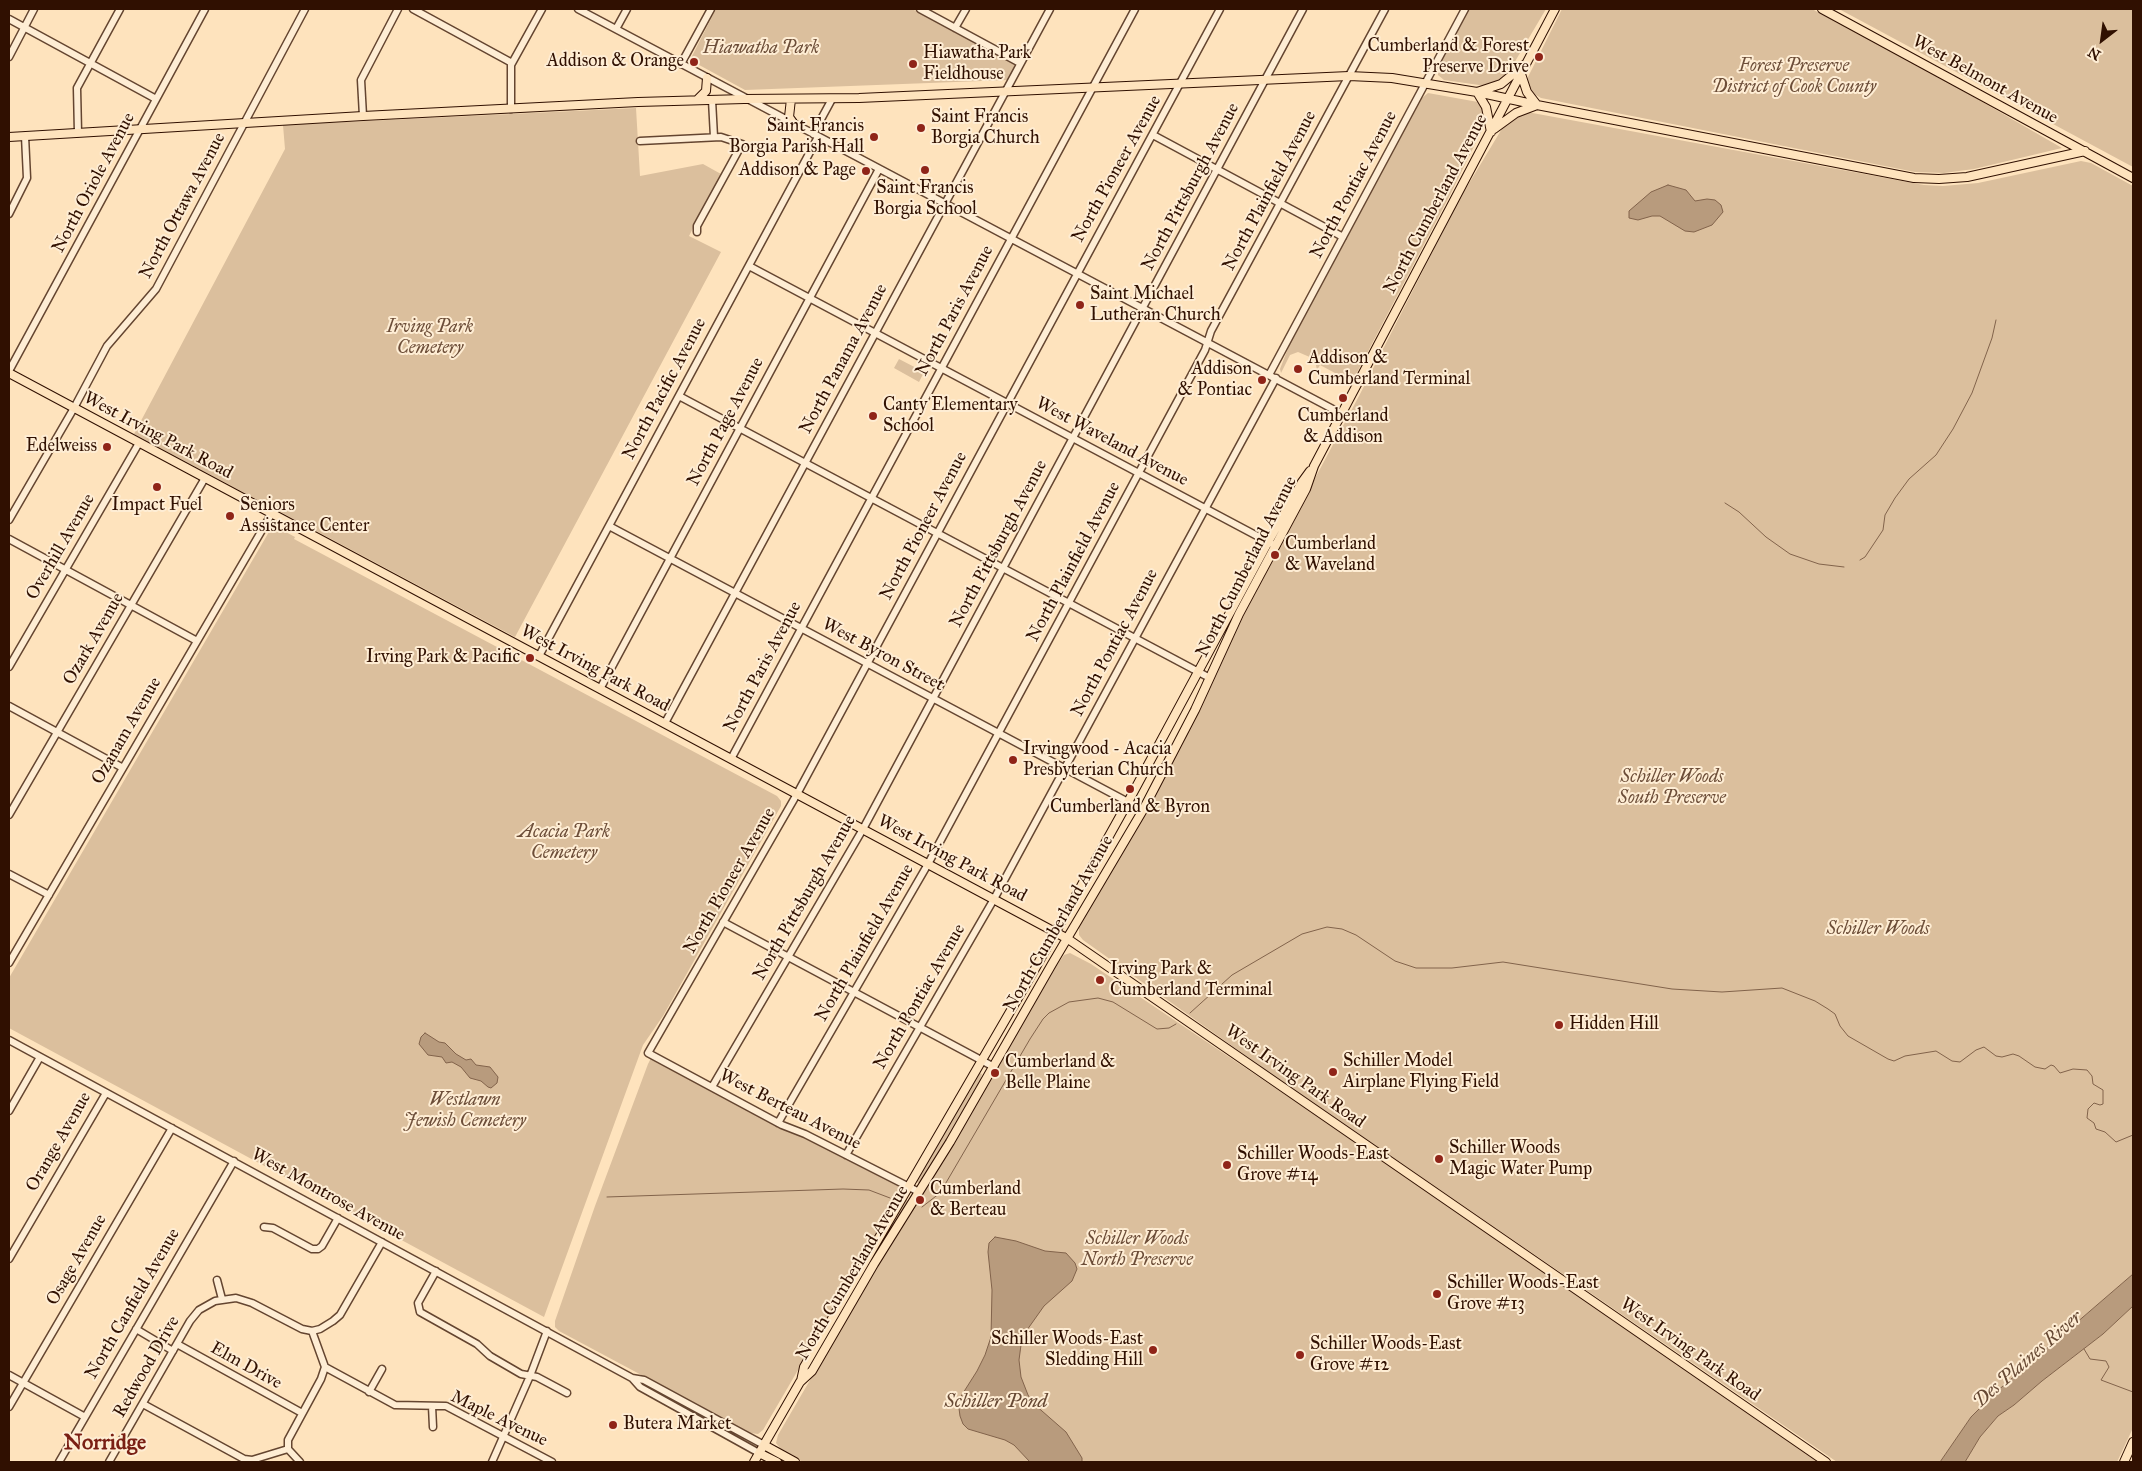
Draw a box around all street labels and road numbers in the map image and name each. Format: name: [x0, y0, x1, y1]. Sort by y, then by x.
street label: West Belmont Avenue: [1908, 31, 2062, 129]
street label: North Pioneer Avenue: [1068, 92, 1166, 246]
street label: North Pittsburgh Avenue: [1138, 99, 1244, 275]
street label: North Plainfield Avenue: [1219, 107, 1321, 275]
street label: North Pontiac Avenue: [1306, 107, 1402, 263]
street label: North Oriole Avenue: [48, 109, 140, 257]
street label: North Cumberland Avenue: [1380, 111, 1492, 297]
street label: North Ottawa Avenue: [135, 129, 231, 283]
street label: North Paris Avenue: [911, 242, 999, 380]
street label: North Panama Avenue: [795, 280, 893, 438]
street label: North Pacific Avenue: [619, 315, 711, 463]
street label: North Page Avenue: [683, 354, 769, 490]
street label: West Irving Park Road: [80, 388, 236, 484]
street label: West Waveland Avenue: [1032, 393, 1192, 491]
street label: North Pioneer Avenue: [876, 448, 972, 604]
street label: North Pittsburgh Avenue: [946, 456, 1052, 632]
street label: North Cumberland Avenue: [1192, 473, 1302, 661]
street label: North Plainfield Avenue: [1023, 478, 1125, 646]
street label: Overhill Avenue: [22, 490, 100, 604]
street label: North Pontiac Avenue: [1067, 565, 1163, 721]
street label: Ozark Avenue: [59, 589, 129, 689]
street label: North Paris Avenue: [719, 598, 807, 736]
street label: West Byron Street: [818, 614, 948, 696]
street label: West Irving Park Road: [517, 621, 673, 717]
street label: Ozanam Avenue: [88, 674, 166, 788]
street label: North Pioneer Avenue: [679, 804, 781, 958]
street label: West Irving Park Road: [874, 811, 1030, 907]
street label: North Pittsburgh Avenue: [749, 812, 861, 984]
street label: North Cumberland Avenue: [1000, 832, 1118, 1016]
street label: North Plainfield Avenue: [811, 860, 919, 1026]
street label: North Pontiac Avenue: [870, 920, 970, 1074]
street label: West Irving Park Road: [1221, 1021, 1369, 1133]
street label: West Berteau Avenue: [716, 1065, 864, 1155]
street label: Orange Avenue: [22, 1088, 96, 1196]
street label: West Montrose Avenue: [248, 1144, 408, 1246]
street label: North Cumberland Avenue: [792, 1182, 914, 1364]
street label: Osage Avenue: [42, 1211, 112, 1309]
street label: North Canfield Avenue: [81, 1225, 185, 1383]
street label: West Irving Park Road: [1616, 1294, 1764, 1406]
street label: Redwood Drive: [109, 1312, 185, 1422]
street label: Elm Drive: [206, 1338, 286, 1394]
street label: Maple Avenue: [447, 1386, 551, 1452]

